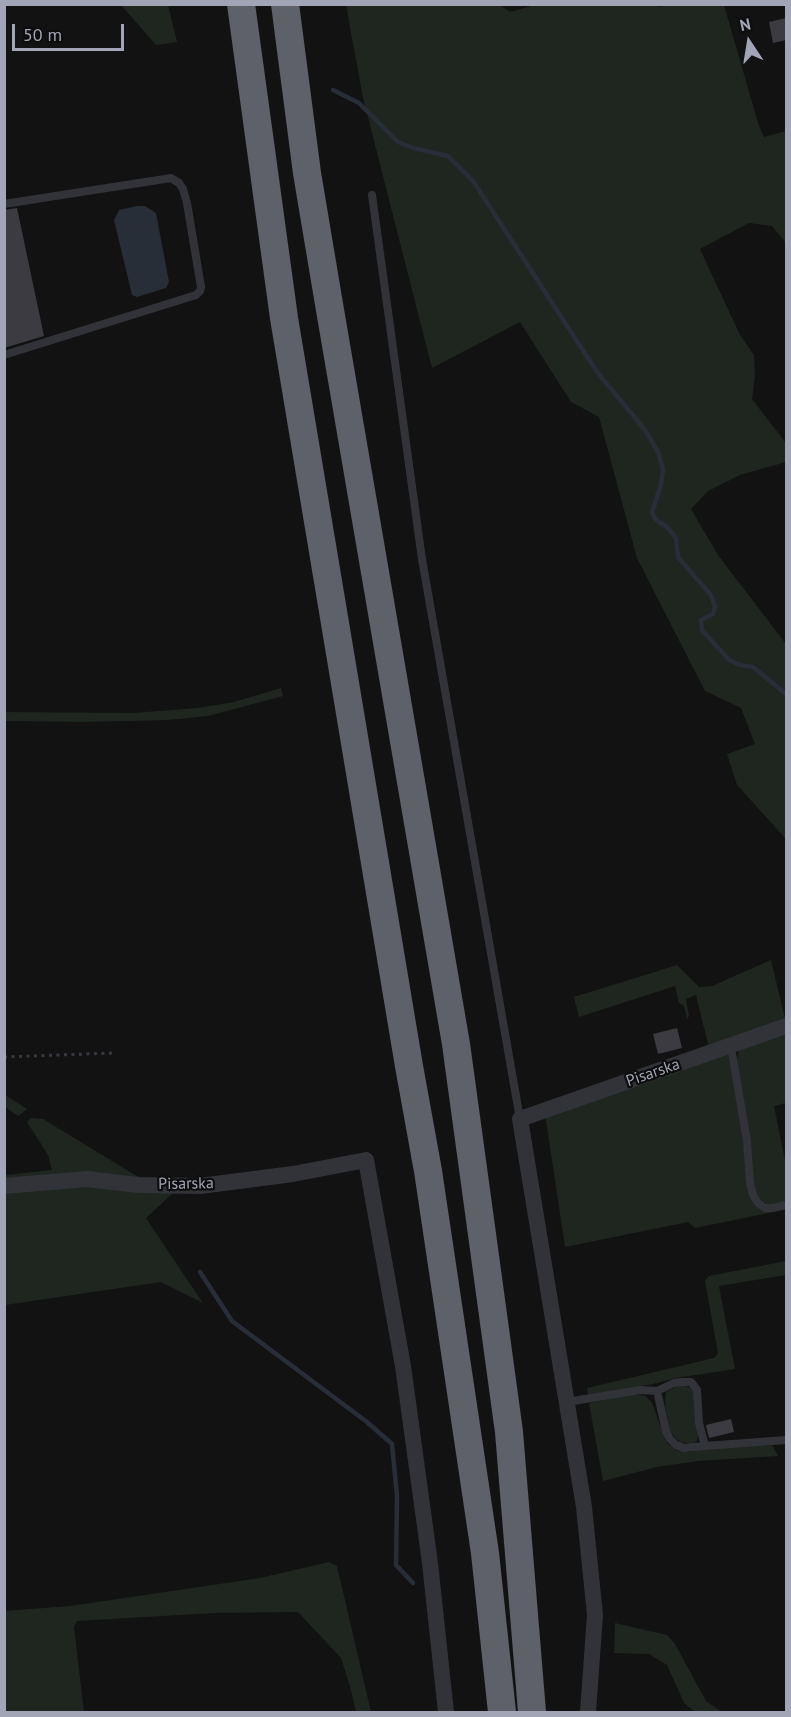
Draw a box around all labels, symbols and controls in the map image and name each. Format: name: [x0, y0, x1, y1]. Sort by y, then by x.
scale bar: [15, 12, 128, 50]
north arrow: [719, 12, 779, 72]
text: N: [738, 14, 752, 35]
text: 50 m: [23, 23, 62, 46]
street label: Pisarska: [624, 1055, 682, 1091]
street label: Pisarska: [158, 1174, 214, 1194]

